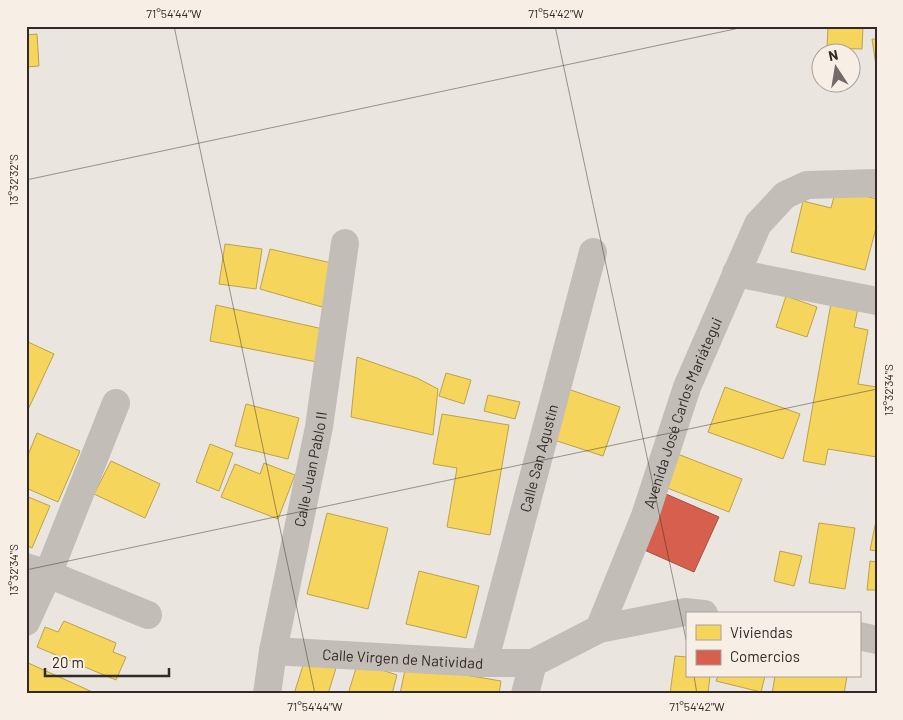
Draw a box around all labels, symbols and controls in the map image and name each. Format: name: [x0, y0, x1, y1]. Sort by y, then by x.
text: 71°54'44"W: [146, 6, 202, 20]
text: 71°54'42"W: [528, 6, 584, 20]
north arrow: [810, 42, 860, 92]
text: N: [827, 46, 840, 64]
text: 13°32'32"S: [6, 154, 20, 206]
street label: Avenida José Carlos Mariátegui: [639, 315, 725, 510]
text: 13°32'34"S: [881, 364, 895, 416]
street label: Calle San Agustín: [515, 402, 561, 514]
street label: Calle Juan Pablo II: [290, 410, 330, 528]
text: 13°32'34"S: [6, 544, 20, 596]
legend: [686, 612, 860, 678]
text: Viviendas: [730, 623, 793, 641]
scale bar: [45, 645, 169, 677]
street label: Calle Virgen de Natividad: [322, 645, 484, 672]
text: Comercios: [730, 647, 800, 665]
text: 20 m: [52, 653, 84, 671]
text: 71°54'44"W: [287, 699, 343, 713]
text: 71°54'42"W: [669, 699, 725, 713]

